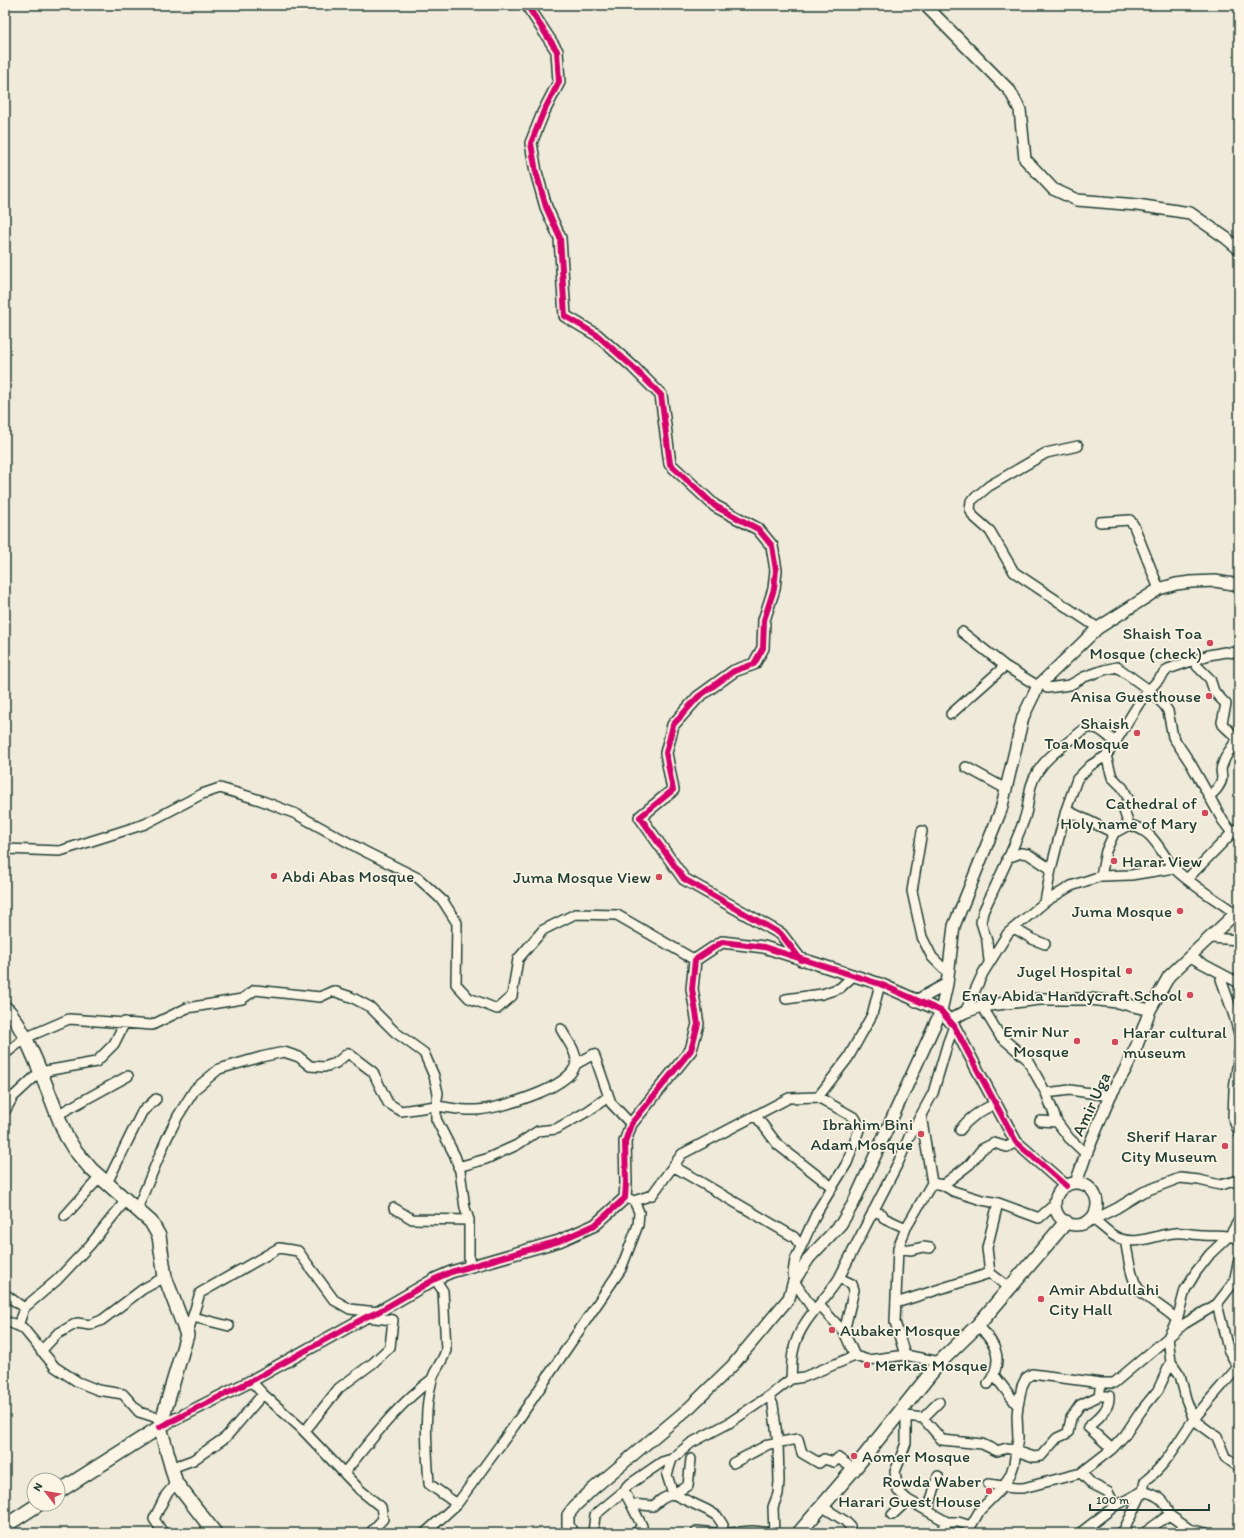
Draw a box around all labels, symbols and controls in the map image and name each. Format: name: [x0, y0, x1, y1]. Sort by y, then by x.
place label: Shaish Toa Mosque (check): [1090, 623, 1202, 663]
marker: Shaish Toa Mosque (check): [1205, 638, 1215, 648]
place label: Anisa Guesthouse: [1071, 686, 1201, 706]
marker: Anisa Guesthouse: [1204, 691, 1214, 701]
place label: Shaish Toa Mosque: [1044, 713, 1129, 753]
marker: Shaish Toa Mosque: [1132, 728, 1142, 738]
place label: Cathedral of Holy name of Mary: [1060, 793, 1198, 833]
marker: Cathedral of Holy name of Mary: [1200, 808, 1210, 818]
place label: Harar View: [1122, 851, 1202, 871]
marker: Harar View: [1109, 856, 1119, 866]
place label: Abdi Abas Mosque: [282, 866, 414, 886]
place label: Juma Mosque View: [513, 867, 651, 887]
marker: Abdi Abas Mosque: [269, 871, 279, 881]
marker: Juma Mosque View: [654, 872, 664, 882]
place label: Juma Mosque: [1072, 901, 1172, 921]
marker: Juma Mosque: [1175, 906, 1185, 916]
place label: Jugel Hospital: [1017, 961, 1121, 981]
marker: Jugel Hospital: [1124, 966, 1134, 976]
place label: Enay Abida Handycraft School: [962, 985, 1182, 1005]
marker: Enay Abida Handycraft School: [1185, 990, 1195, 1000]
place label: Emir Nur Mosque: [1003, 1021, 1069, 1061]
place label: Harar cultural museum: [1123, 1022, 1227, 1062]
marker: Emir Nur Mosque: [1072, 1036, 1082, 1046]
marker: Harar cultural museum: [1110, 1037, 1120, 1047]
street label: Amir Uga: [1068, 1069, 1114, 1139]
place label: Ibrahim Bini Adam Mosque: [810, 1114, 913, 1154]
place label: Sherif Harar City Museum: [1121, 1126, 1218, 1166]
marker: Ibrahim Bini Adam Mosque: [916, 1129, 926, 1139]
marker: Sherif Harar City Museum: [1220, 1141, 1230, 1151]
place label: Amir Abdullahi City Hall: [1049, 1279, 1159, 1319]
marker: Amir Abdullahi City Hall: [1036, 1294, 1046, 1304]
place label: Aubaker Mosque: [840, 1320, 961, 1340]
marker: Aubaker Mosque: [827, 1325, 837, 1335]
place label: Merkas Mosque: [875, 1355, 987, 1375]
marker: Merkas Mosque: [862, 1360, 872, 1370]
place label: Aomer Mosque: [862, 1446, 970, 1466]
marker: Aomer Mosque: [849, 1451, 859, 1461]
place label: Rowda Waber Harari Guest House: [838, 1471, 981, 1511]
north arrow: [26, 1472, 66, 1512]
text: N: [30, 1481, 45, 1494]
marker: Rowda Waber Harari Guest House: [984, 1486, 994, 1496]
scale bar: [1090, 1486, 1209, 1512]
text: 100 m: [1096, 1493, 1129, 1507]

